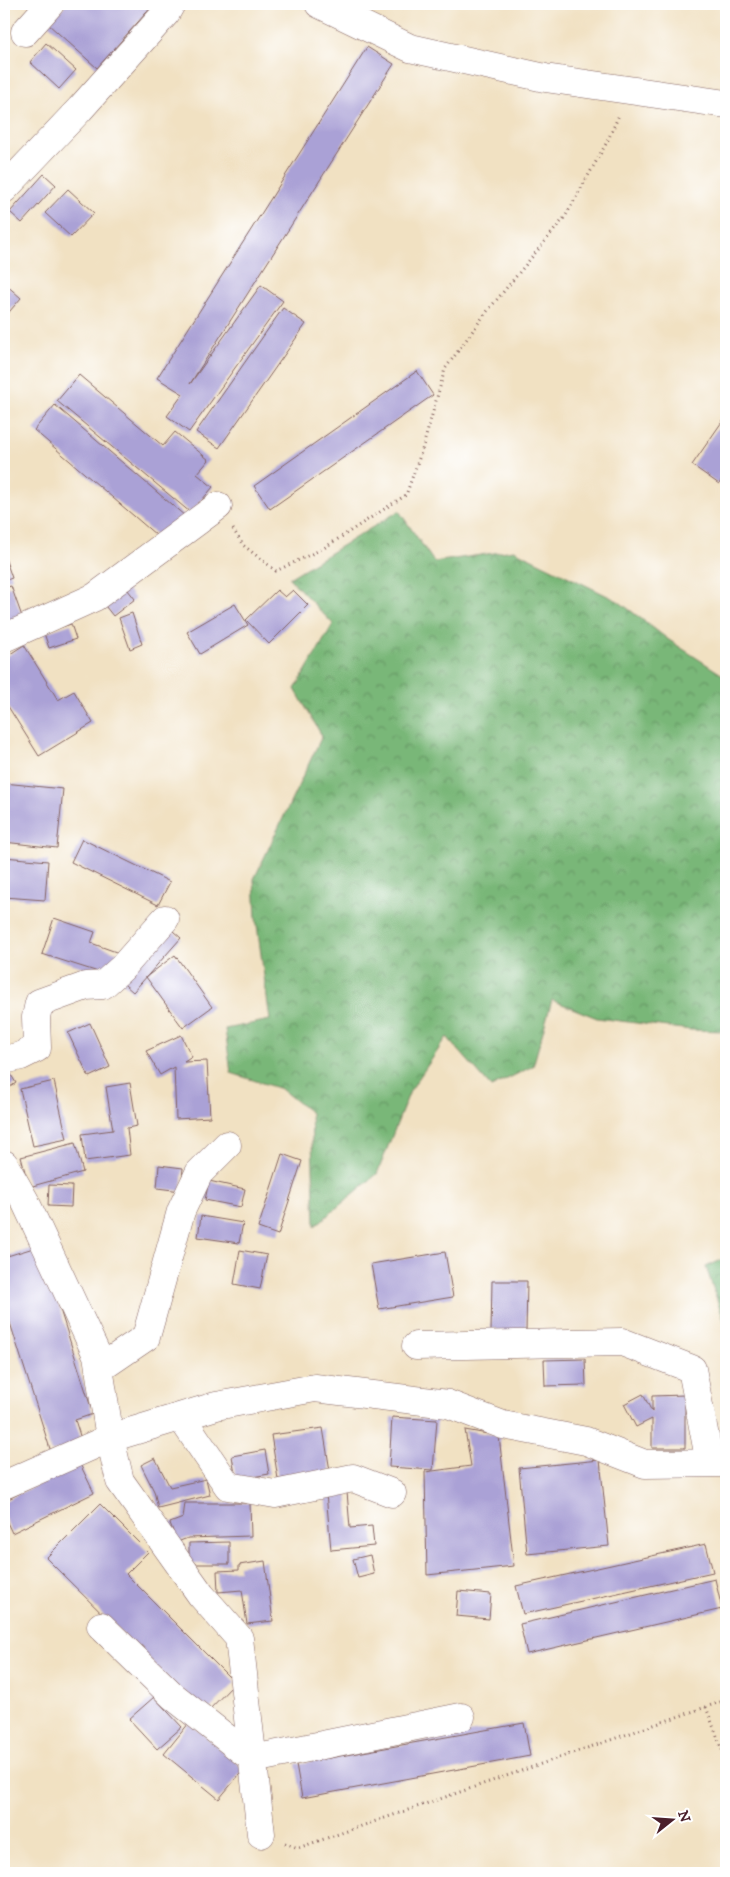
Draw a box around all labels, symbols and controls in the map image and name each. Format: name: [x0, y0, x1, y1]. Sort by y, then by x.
north arrow: [648, 1794, 698, 1844]
text: N: [673, 1808, 694, 1825]

